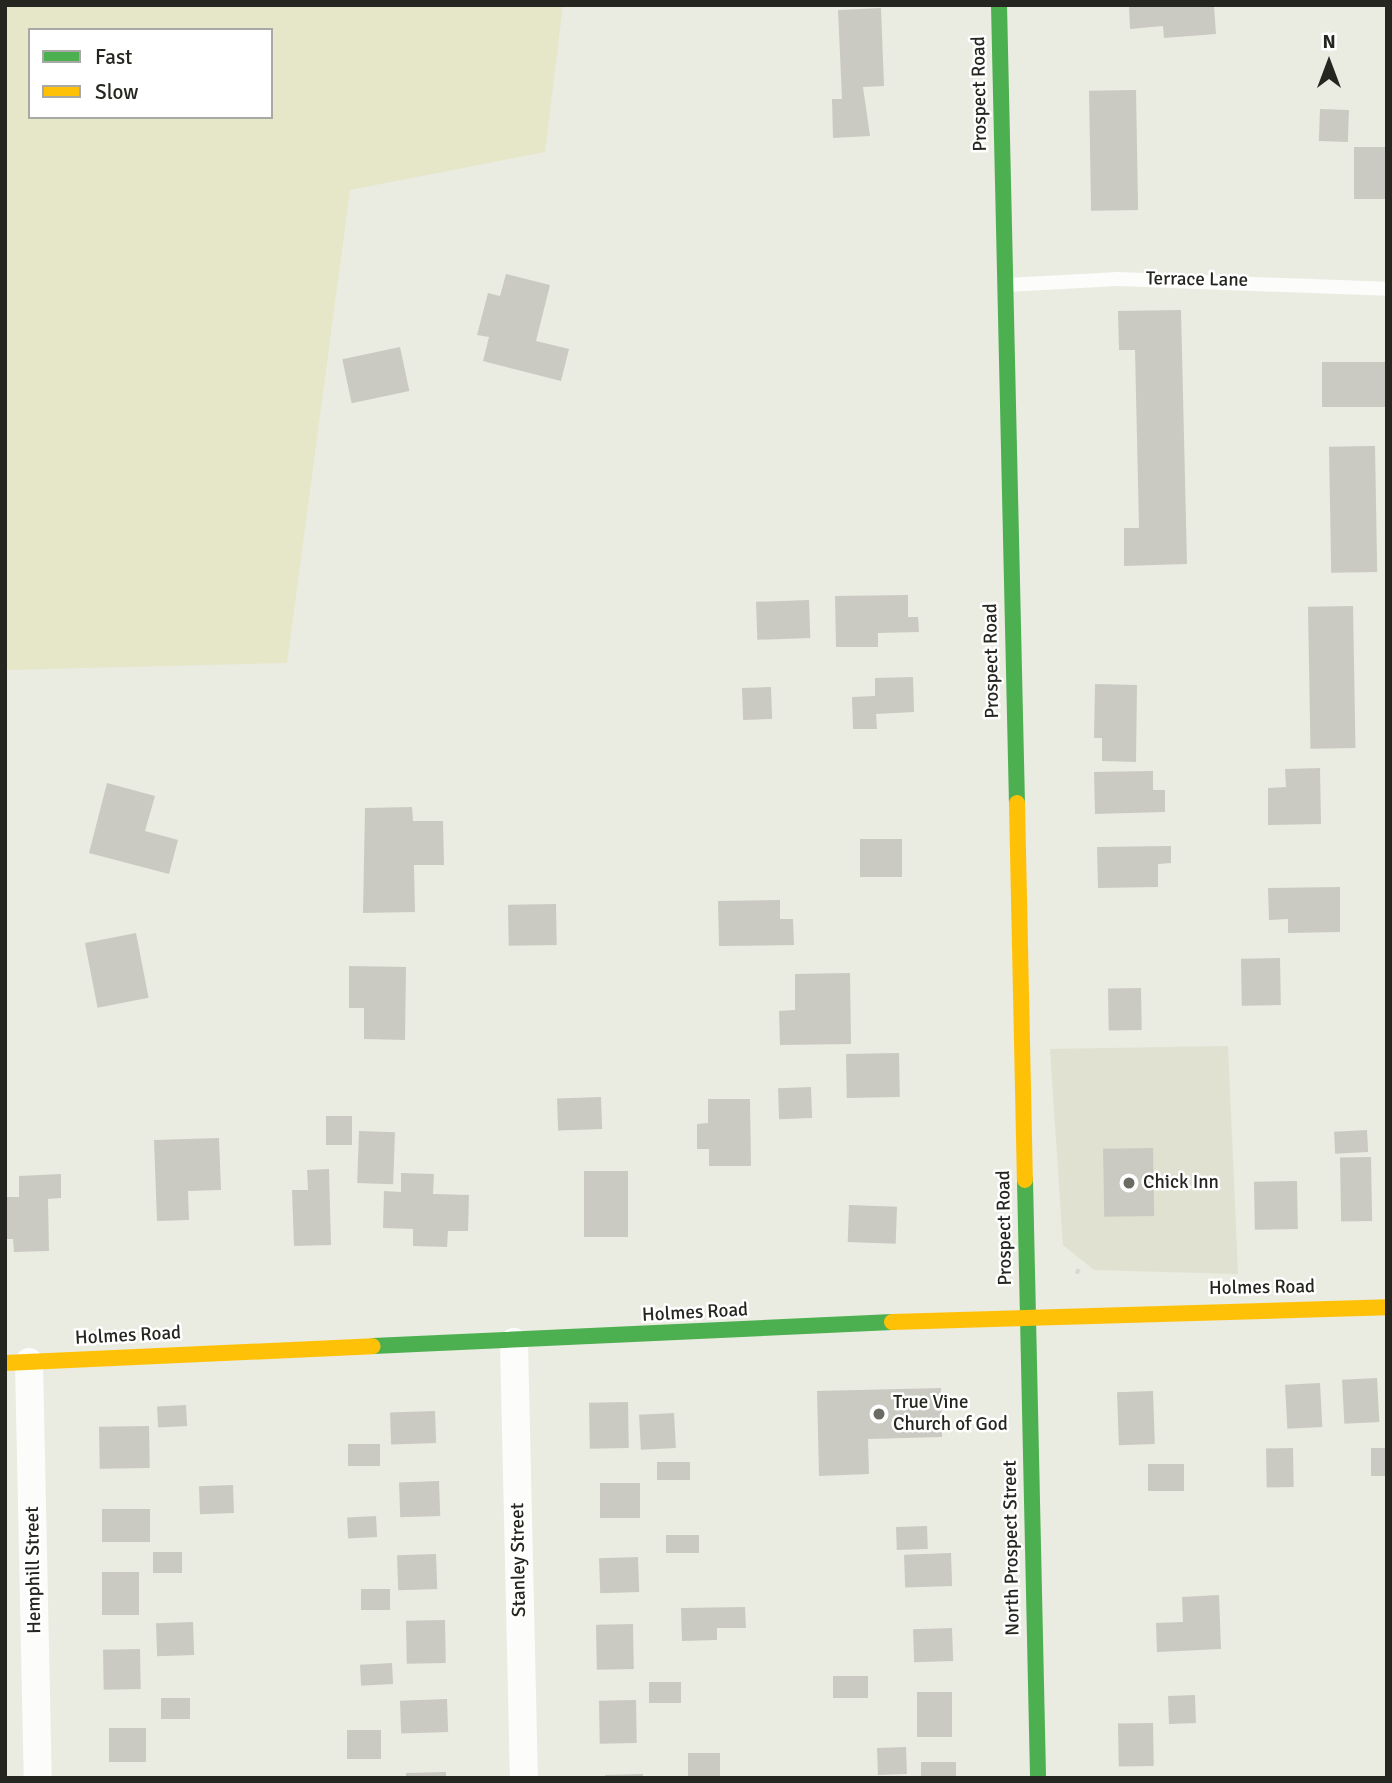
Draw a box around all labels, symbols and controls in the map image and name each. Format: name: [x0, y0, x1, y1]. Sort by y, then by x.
legend: [28, 28, 273, 119]
north arrow: [1294, 28, 1364, 98]
text: N: [1322, 30, 1336, 54]
street label: Prospect Road: [968, 36, 992, 152]
text: Fast: [95, 44, 132, 70]
text: Slow: [95, 79, 139, 105]
street label: Terrace Lane: [1146, 268, 1248, 292]
street label: Prospect Road: [980, 603, 1004, 719]
street label: Prospect Road: [993, 1170, 1017, 1286]
place label: Chick Inn: [1143, 1172, 1219, 1194]
marker: Chick Inn: [1121, 1175, 1137, 1191]
street label: Holmes Road: [1209, 1276, 1315, 1300]
street label: Holmes Road: [641, 1299, 749, 1327]
street label: Holmes Road: [74, 1322, 182, 1350]
place label: True Vine Church of God: [893, 1392, 1008, 1436]
marker: True Vine Church of God: [871, 1406, 887, 1422]
street label: North Prospect Street: [999, 1460, 1025, 1636]
street label: Stanley Street: [507, 1503, 531, 1617]
street label: Hemphill Street: [21, 1506, 47, 1634]

